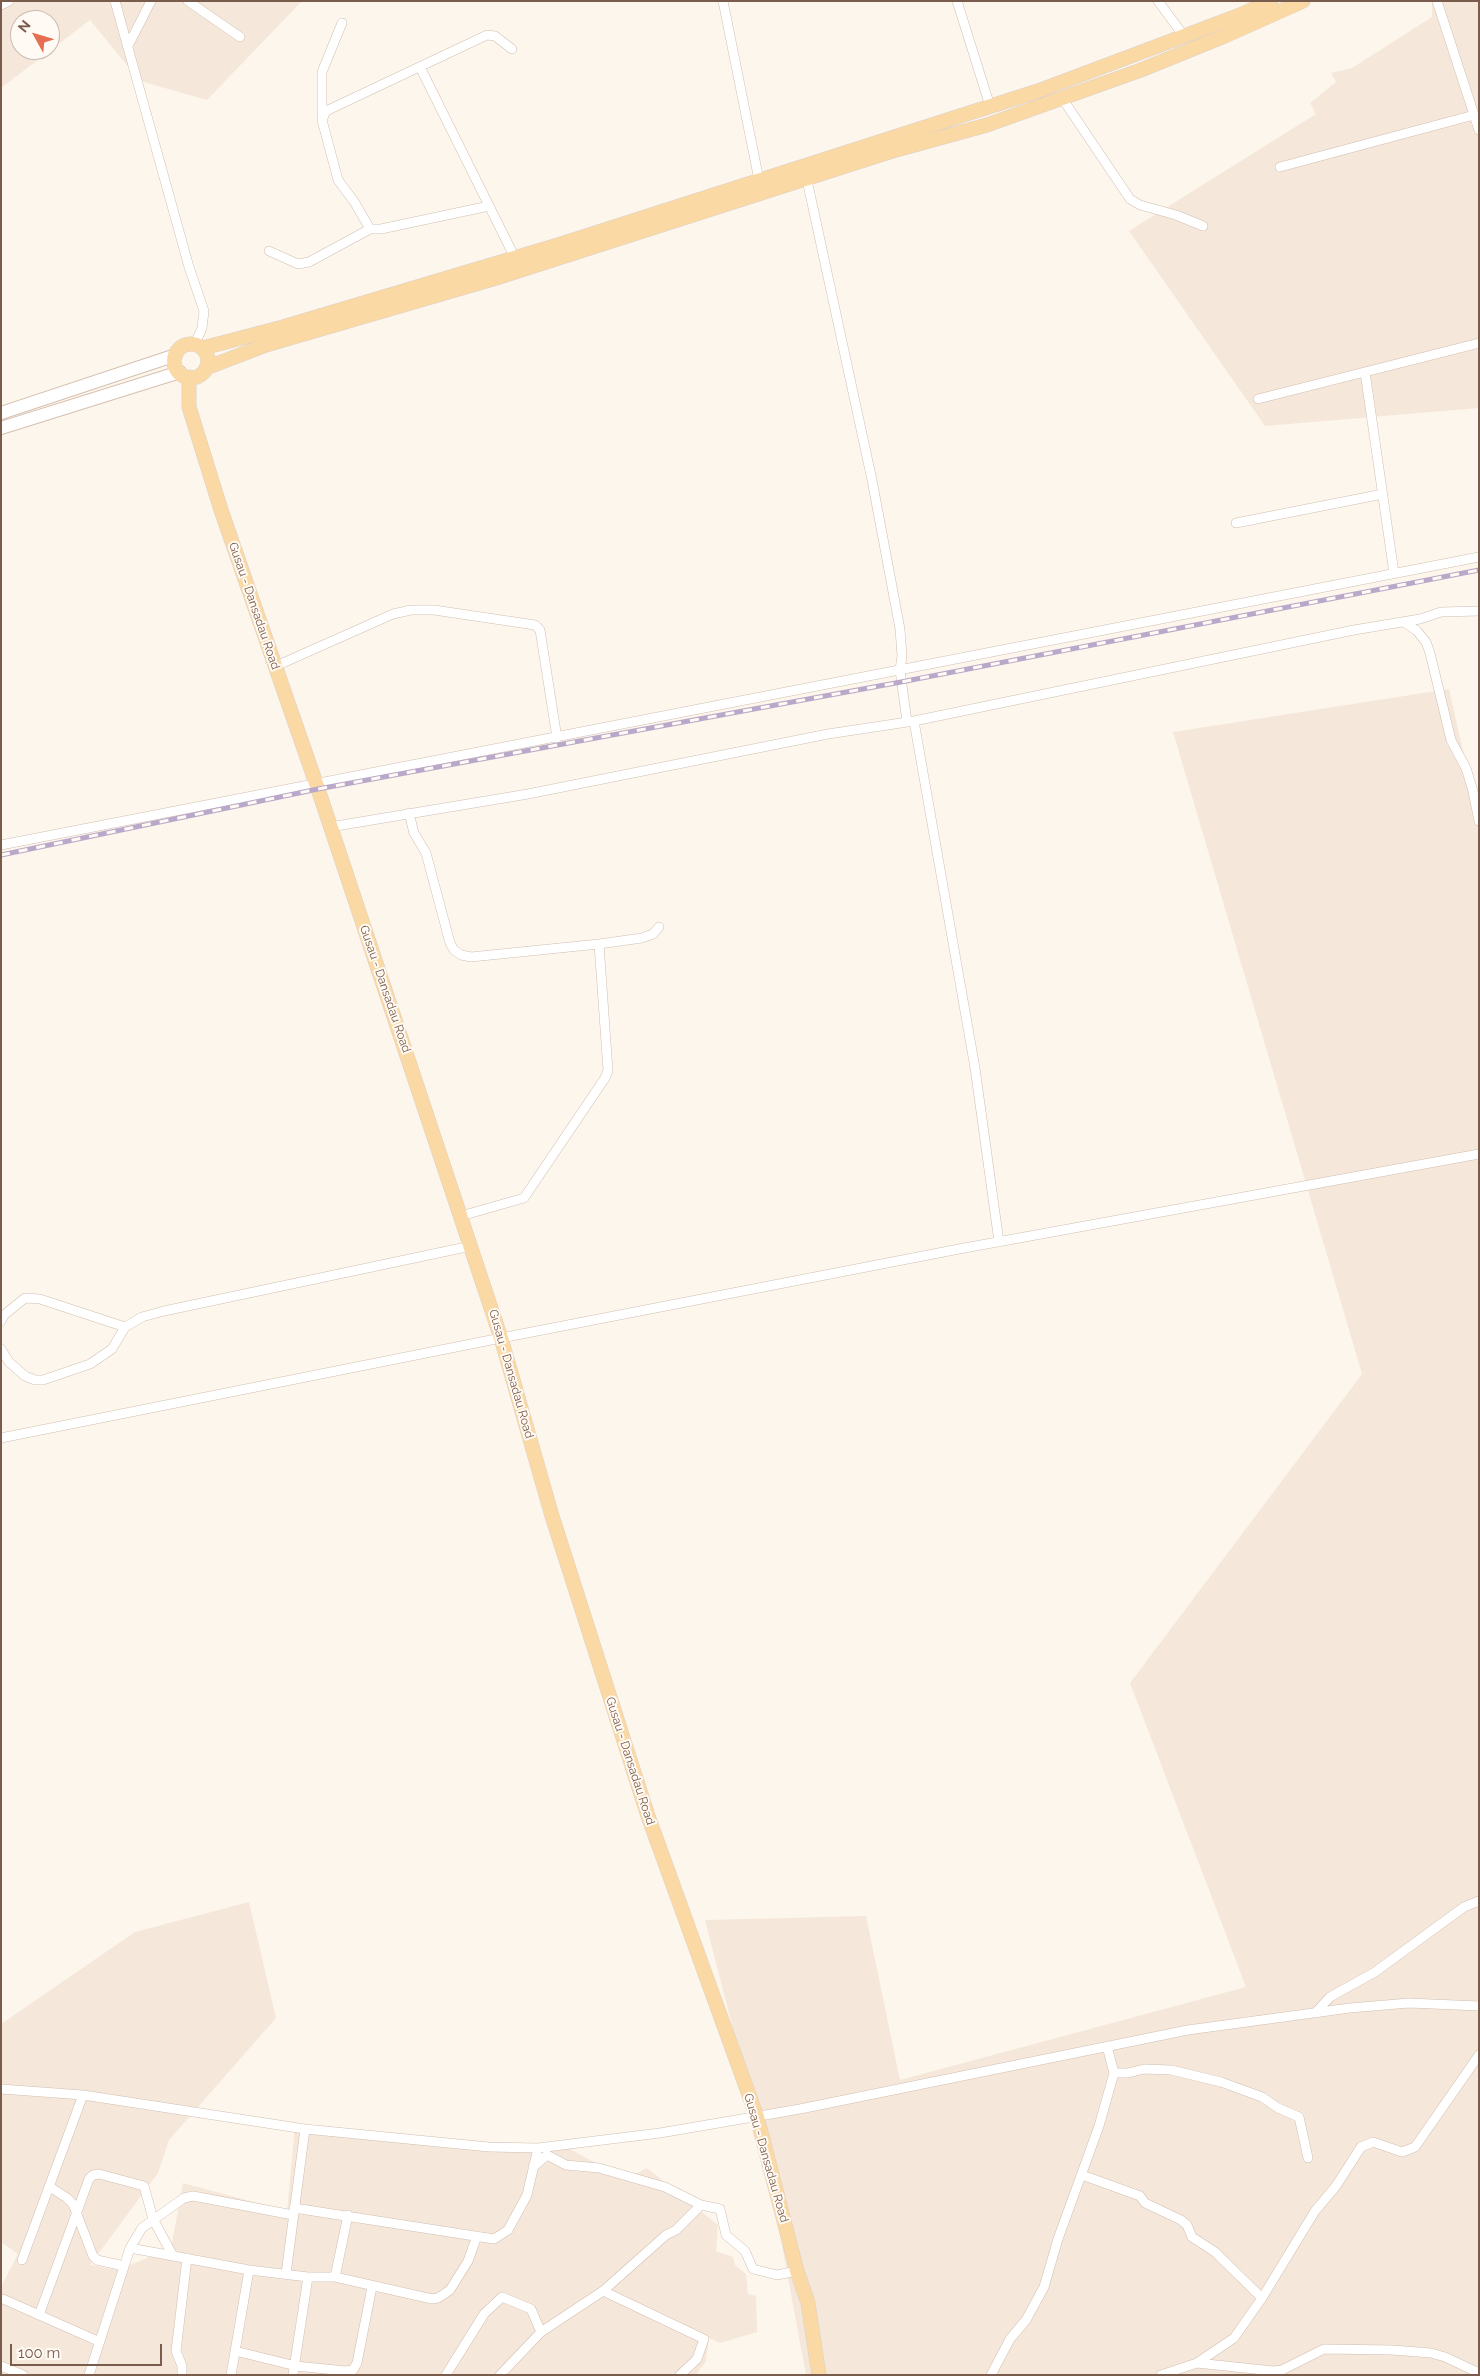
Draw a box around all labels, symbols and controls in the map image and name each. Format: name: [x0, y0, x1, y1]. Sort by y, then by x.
north arrow: [10, 10, 60, 60]
text: N: [15, 17, 34, 35]
street label: Gusau - Dansadau Road: [225, 540, 283, 672]
street label: Gusau - Dansadau Road: [356, 923, 414, 1055]
street label: Gusau - Dansadau Road: [486, 1308, 536, 1440]
street label: Gusau - Dansadau Road: [602, 1695, 658, 1827]
street label: Gusau - Dansadau Road: [741, 2092, 791, 2224]
scale bar: [12, 2334, 165, 2366]
text: 100 m: [18, 2344, 60, 2362]

